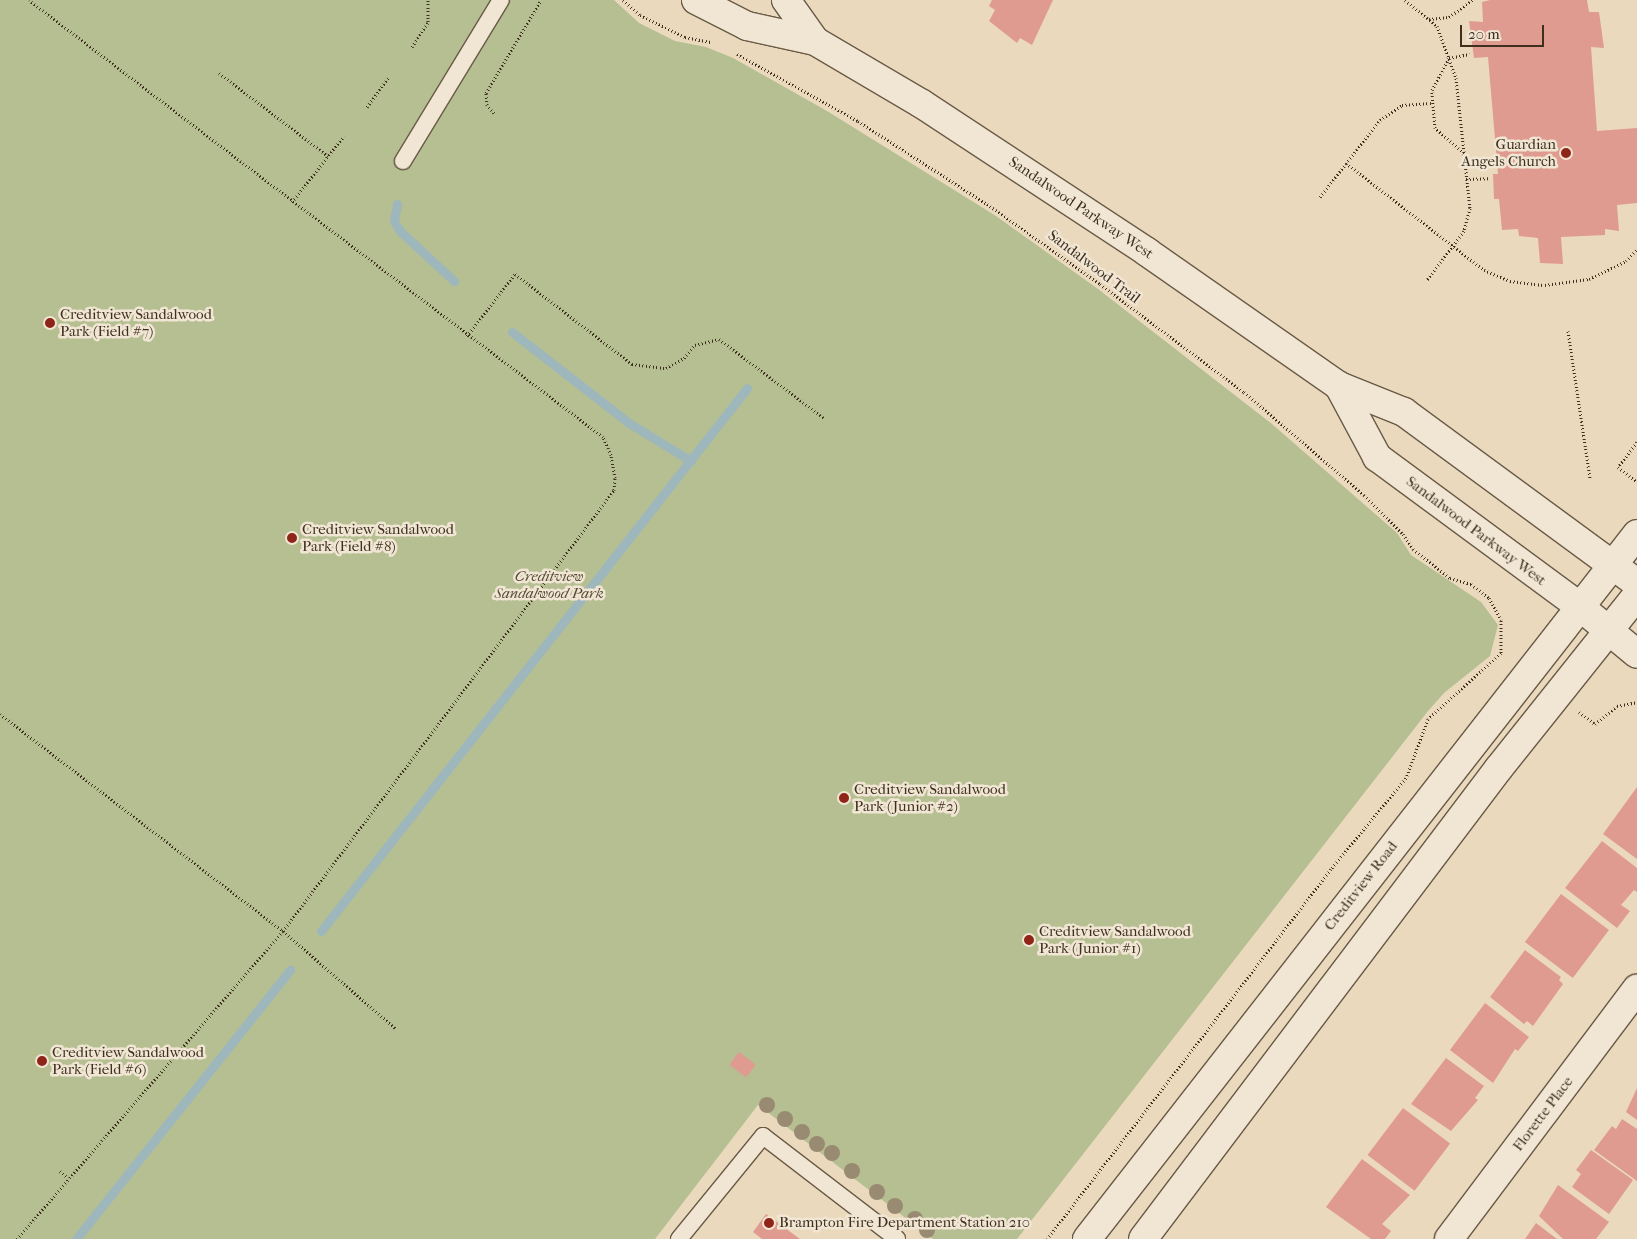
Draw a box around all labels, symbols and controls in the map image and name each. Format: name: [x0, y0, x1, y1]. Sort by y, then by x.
scale bar: [1462, 15, 1546, 47]
text: 20 m: [1468, 25, 1500, 43]
place label: Guardian Angels Church: [1461, 135, 1556, 170]
marker: Guardian Angels Church: [1560, 147, 1572, 159]
street label: Sandalwood Parkway West: [1005, 153, 1157, 263]
street label: Sandalwood Trail: [1044, 226, 1144, 308]
place label: Creditview Sandalwood Park (Field #7): [60, 305, 212, 340]
marker: Creditview Sandalwood Park (Field #7): [44, 317, 56, 329]
street label: Sandalwood Parkway West: [1402, 472, 1550, 590]
place label: Creditview Sandalwood Park (Field #8): [302, 520, 454, 555]
marker: Creditview Sandalwood Park (Field #8): [286, 532, 298, 544]
park label: Creditview Sandalwood Park: [494, 567, 604, 602]
place label: Creditview Sandalwood Park (Junior #2): [854, 780, 1006, 815]
marker: Creditview Sandalwood Park (Junior #2): [838, 792, 850, 804]
street label: Creditview Road: [1320, 838, 1402, 934]
place label: Creditview Sandalwood Park (Junior #1): [1039, 922, 1191, 957]
marker: Creditview Sandalwood Park (Junior #1): [1023, 934, 1035, 946]
place label: Creditview Sandalwood Park (Field #6): [52, 1043, 204, 1078]
marker: Creditview Sandalwood Park (Field #6): [36, 1055, 48, 1067]
street label: Florette Place: [1509, 1073, 1577, 1155]
place label: Brampton Fire Department Station 210: [779, 1214, 1030, 1232]
marker: Brampton Fire Department Station 210: [763, 1217, 775, 1229]

